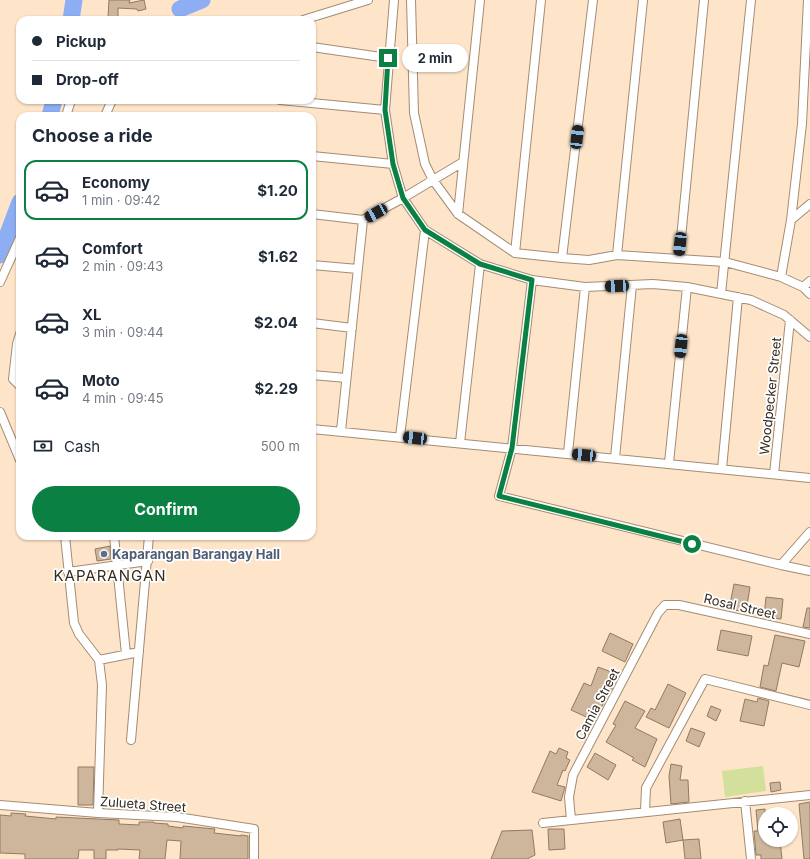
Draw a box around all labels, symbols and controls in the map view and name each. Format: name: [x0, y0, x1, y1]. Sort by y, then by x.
text: Pickup: [56, 32, 106, 51]
callout: 2 min: [402, 44, 468, 72]
route end: [379, 49, 397, 67]
text: 2 min: [418, 50, 452, 66]
text: Drop-off: [56, 70, 119, 89]
car: [570, 124, 584, 150]
text: Choose a ride: [32, 125, 153, 146]
icon: car: [34, 172, 70, 208]
text: Economy: [82, 173, 150, 192]
text: $1.20: [257, 181, 298, 200]
text: 1 min · 09:42: [82, 192, 161, 208]
car: [363, 202, 389, 224]
car: [673, 231, 687, 257]
icon: car: [34, 238, 70, 274]
text: Comfort: [82, 239, 143, 258]
text: $1.62: [258, 247, 298, 266]
text: 2 min · 09:43: [82, 258, 163, 274]
car: [605, 279, 629, 293]
icon: car: [34, 304, 70, 340]
text: XL: [82, 305, 102, 324]
text: $2.04: [254, 313, 298, 332]
text: 3 min · 09:44: [82, 324, 164, 340]
car: [674, 333, 688, 359]
street label: Woodpecker Street: [756, 336, 784, 456]
icon: car: [34, 370, 70, 406]
text: Moto: [82, 371, 120, 390]
text: $2.29: [255, 379, 298, 398]
text: 4 min · 09:45: [82, 390, 164, 406]
car: [402, 431, 428, 445]
icon: cash: [32, 435, 54, 457]
text: Cash: [64, 437, 100, 456]
text: 500 m: [261, 438, 300, 454]
car: [572, 448, 596, 462]
button: Confirm: [32, 486, 300, 532]
route start: [683, 535, 701, 553]
place label: Kaparangan Barangay Hall: [112, 546, 280, 562]
marker: Kaparangan Barangay Hall: [99, 549, 109, 559]
district label: KAPARANGAN: [53, 566, 167, 585]
street label: Rosal Street: [702, 590, 778, 622]
street label: Camia Street: [571, 665, 623, 743]
street label: Zulueta Street: [99, 793, 187, 815]
map controls: [758, 807, 798, 847]
button: locate: [758, 807, 798, 847]

